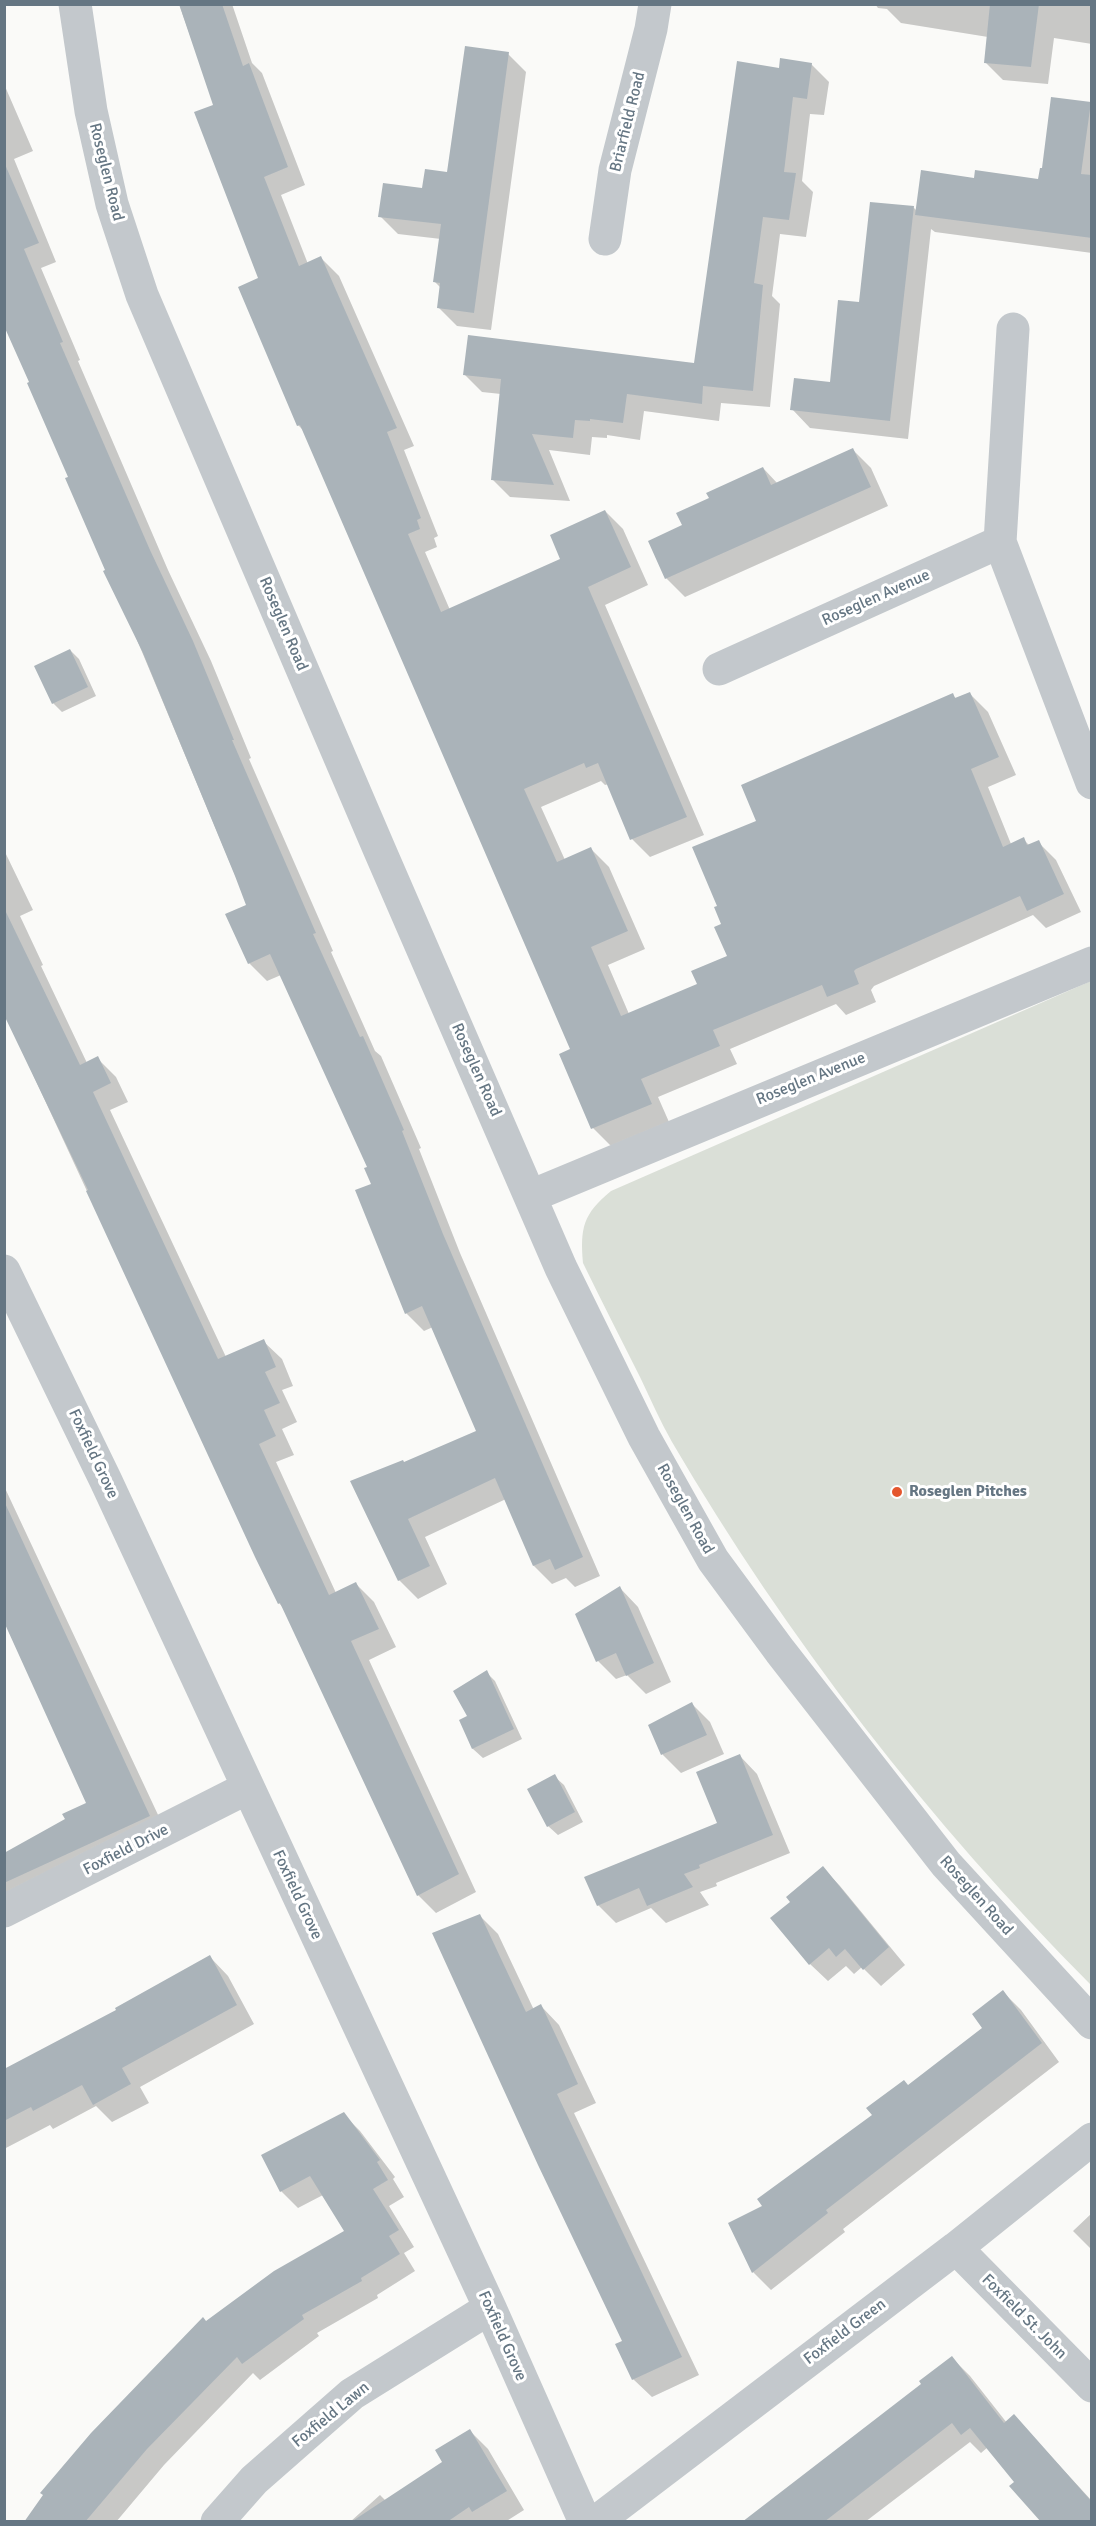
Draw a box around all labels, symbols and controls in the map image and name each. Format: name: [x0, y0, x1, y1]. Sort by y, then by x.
street label: Briarfield Road: [606, 70, 650, 174]
street label: Roseglen Road: [85, 121, 127, 223]
street label: Roseglen Avenue: [819, 566, 933, 630]
street label: Roseglen Road: [255, 574, 311, 674]
street label: Roseglen Road: [447, 1020, 505, 1120]
street label: Roseglen Avenue: [754, 1048, 868, 1110]
street label: Foxfield Grove: [64, 1406, 122, 1502]
street label: Roseglen Road: [652, 1461, 718, 1557]
place label: Roseglen Pitches: [909, 1482, 1027, 1502]
marker: Roseglen Pitches: [890, 1485, 904, 1499]
street label: Foxfield Drive: [80, 1820, 172, 1880]
street label: Foxfield Grove: [268, 1847, 326, 1943]
street label: Roseglen Road: [935, 1852, 1017, 1940]
street label: Foxfield St. John: [977, 2270, 1071, 2364]
street label: Foxfield Grove: [474, 2288, 530, 2384]
street label: Foxfield Green: [800, 2295, 890, 2369]
street label: Foxfield Lawn: [289, 2378, 373, 2452]

